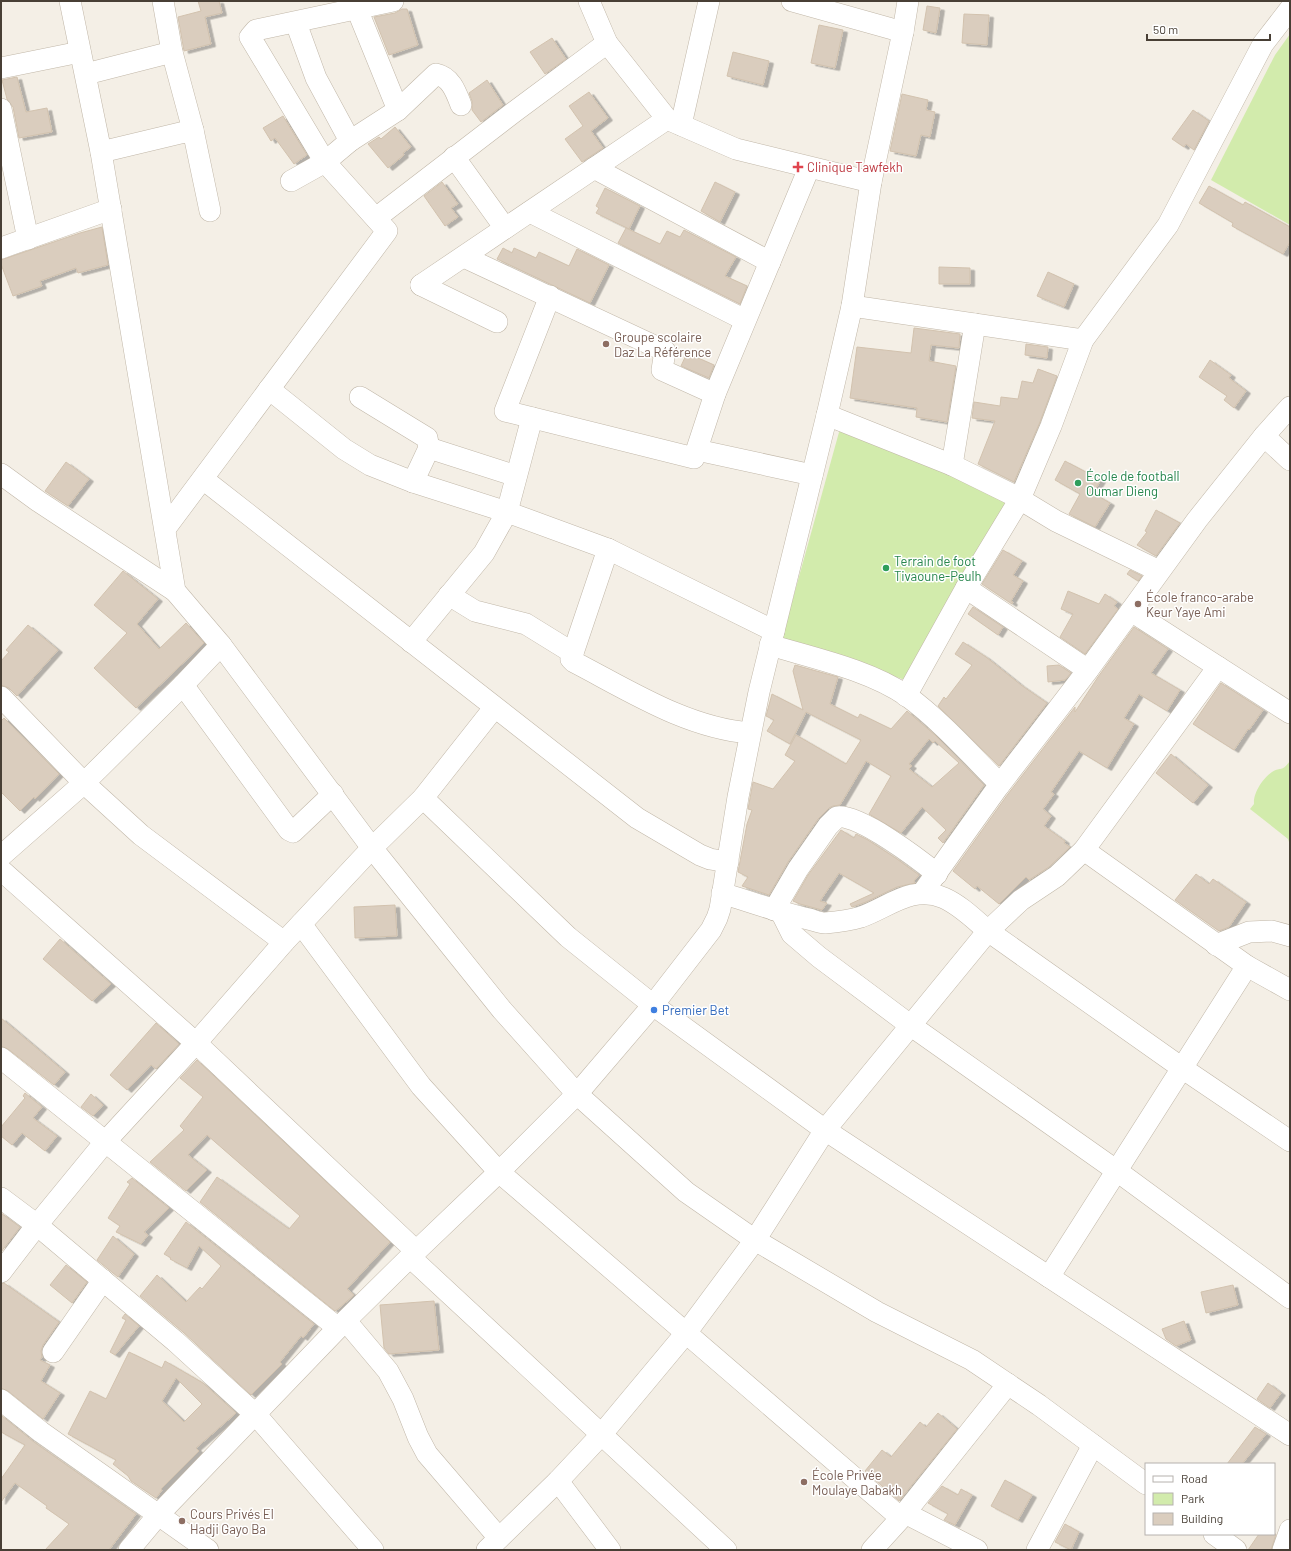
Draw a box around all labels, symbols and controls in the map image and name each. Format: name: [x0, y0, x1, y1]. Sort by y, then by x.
scale bar: [1147, 16, 1270, 42]
text: 50 m: [1153, 22, 1178, 36]
place label: Clinique Tawfekh: [807, 159, 903, 175]
marker: Clinique Tawfekh: [792, 161, 804, 173]
place label: Groupe scolaire Daz La Référence: [614, 329, 712, 360]
marker: Groupe scolaire Daz La Référence: [601, 339, 611, 349]
place label: École de football Oumar Dieng: [1086, 468, 1179, 499]
marker: École de football Oumar Dieng: [1073, 478, 1083, 488]
place label: Terrain de foot Tivaoune-Peulh: [894, 553, 982, 584]
marker: Terrain de foot Tivaoune-Peulh: [881, 563, 891, 573]
place label: École franco-arabe Keur Yaye Ami: [1146, 589, 1254, 620]
marker: École franco-arabe Keur Yaye Ami: [1133, 599, 1143, 609]
place label: Premier Bet: [662, 1002, 729, 1018]
marker: Premier Bet: [649, 1005, 659, 1015]
legend: [1145, 1463, 1275, 1535]
place label: École Privée Moulaye Dabakh: [812, 1467, 902, 1498]
text: Road: [1181, 1471, 1208, 1485]
marker: École Privée Moulaye Dabakh: [799, 1477, 809, 1487]
text: Park: [1181, 1491, 1205, 1505]
place label: Cours Privés El Hadji Gayo Ba: [190, 1506, 274, 1537]
text: Building: [1181, 1511, 1223, 1525]
marker: Cours Privés El Hadji Gayo Ba: [177, 1516, 187, 1526]

